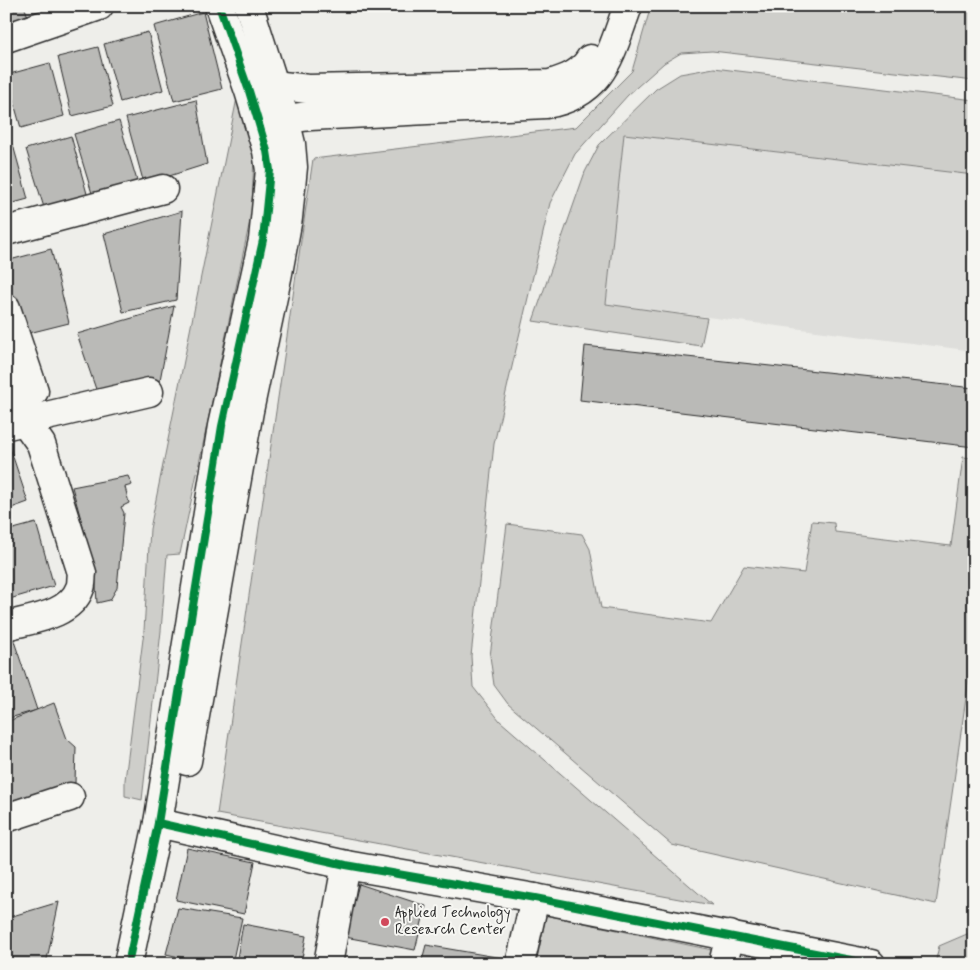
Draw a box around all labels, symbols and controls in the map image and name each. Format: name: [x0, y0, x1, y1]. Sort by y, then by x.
place label: Applied Technology Research Center: [395, 903, 511, 940]
marker: Applied Technology Research Center: [379, 916, 391, 928]

